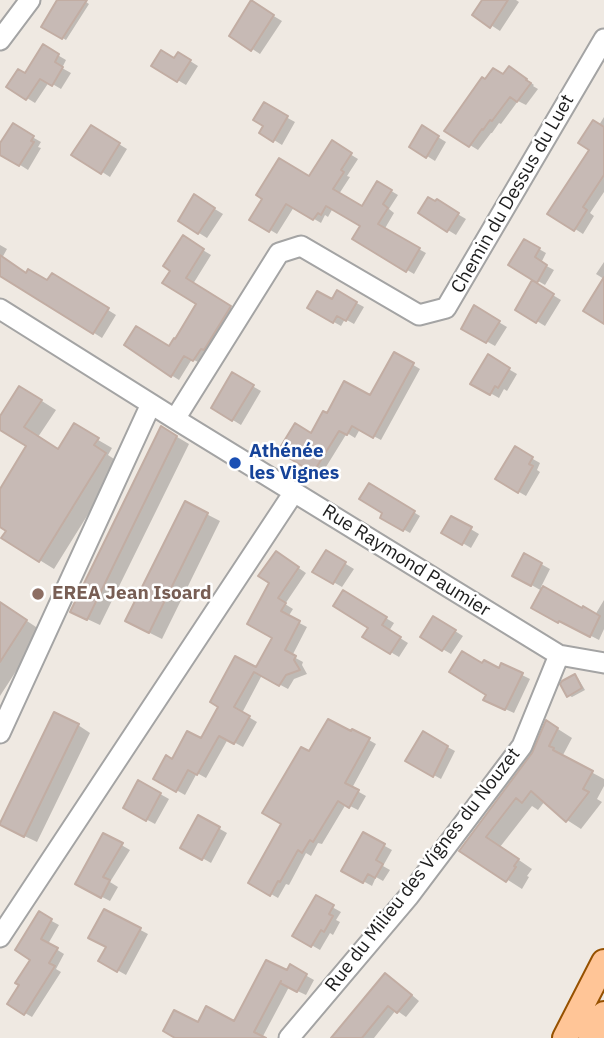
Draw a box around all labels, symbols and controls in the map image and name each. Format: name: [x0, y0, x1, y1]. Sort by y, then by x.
street label: Chemin du Dessus du Luet: [447, 91, 579, 297]
place label: Athénée les Vignes: [249, 441, 339, 485]
marker: Athénée les Vignes: [227, 455, 243, 471]
street label: Rue Raymond Paumier: [318, 500, 494, 622]
place label: EREA Jean Isoard: [52, 583, 212, 605]
marker: EREA Jean Isoard: [30, 586, 46, 602]
street label: Rue du Milieu des Vignes du Nouzet: [321, 743, 525, 997]

